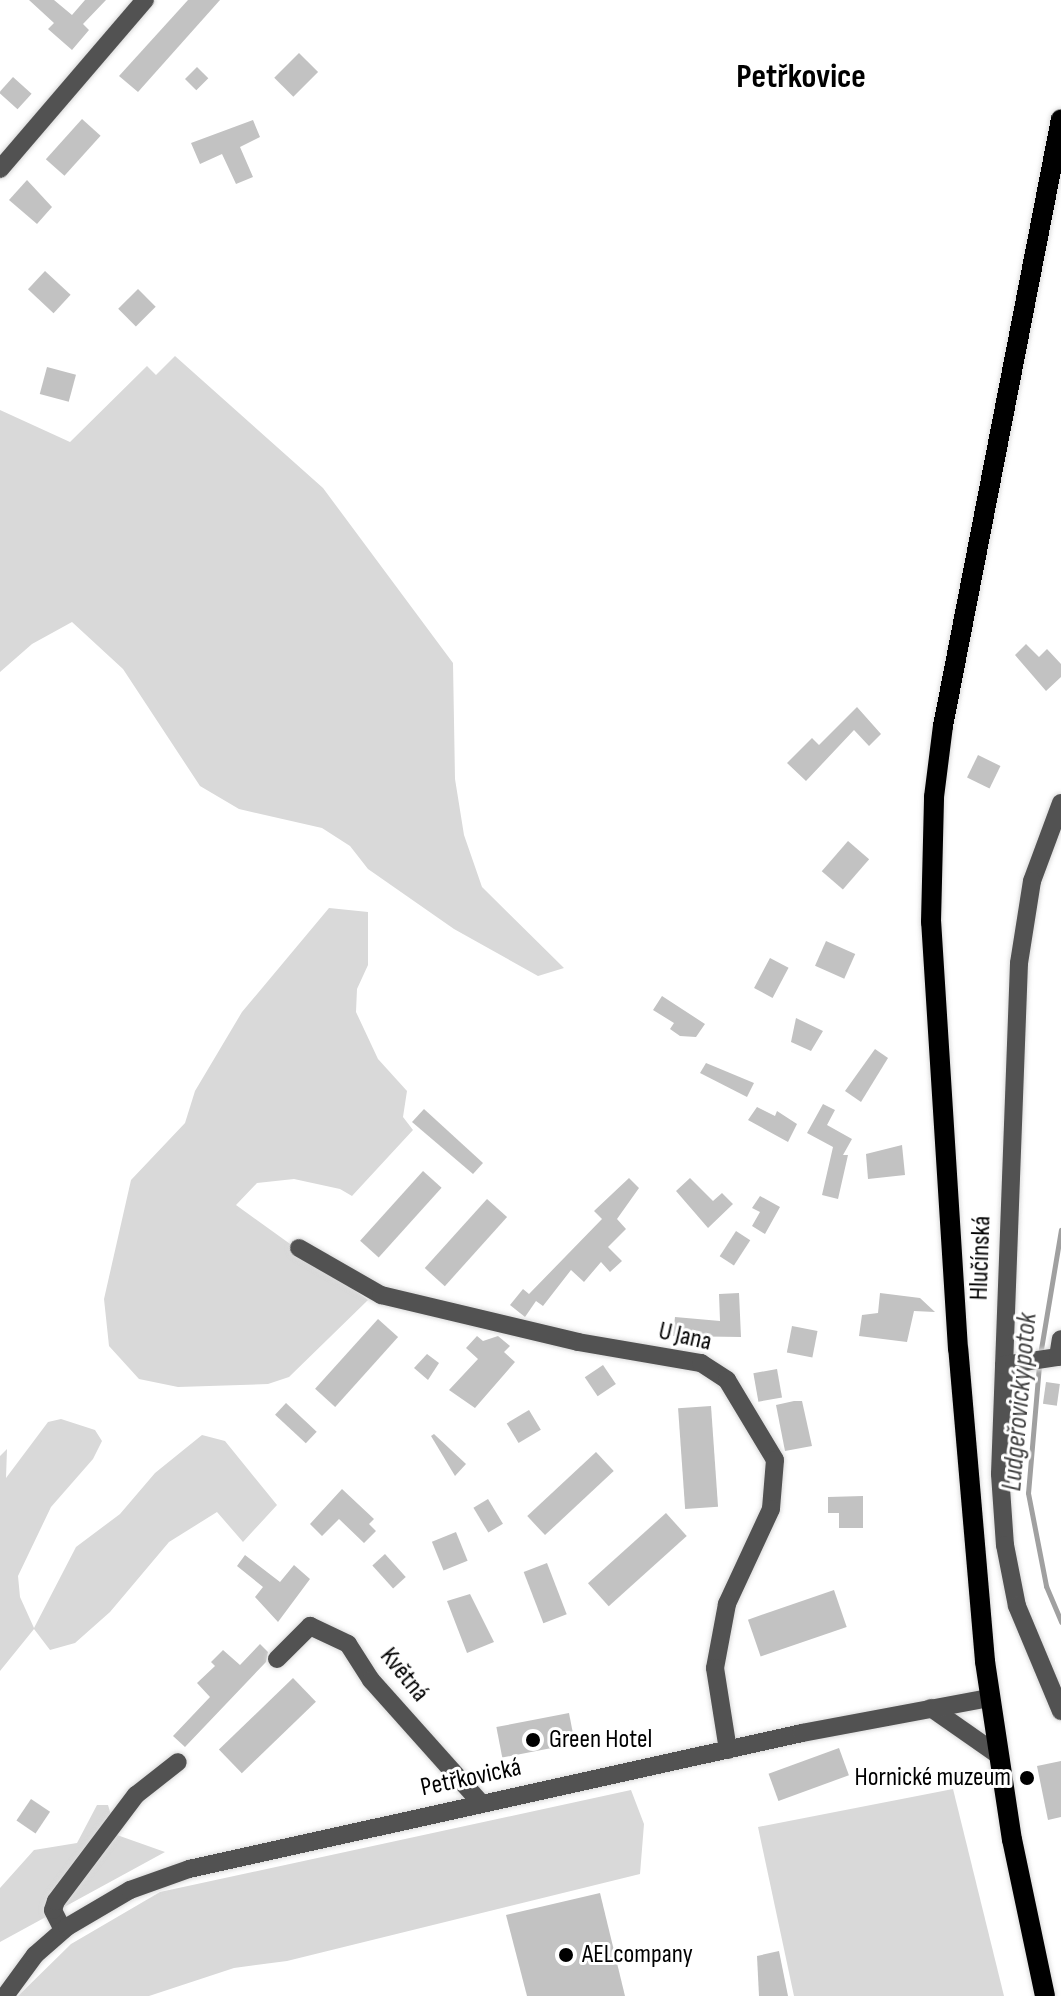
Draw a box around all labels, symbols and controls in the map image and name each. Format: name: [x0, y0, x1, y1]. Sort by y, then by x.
district label: Petřkovice: [736, 57, 866, 97]
street label: Hlučínská: [964, 1215, 998, 1301]
water label: Ludgeřovický potok: [995, 1312, 1045, 1492]
street label: U Jana: [655, 1316, 715, 1358]
street label: Květná: [373, 1642, 435, 1708]
place label: Green Hotel: [549, 1724, 652, 1756]
marker: Green Hotel: [524, 1731, 542, 1749]
street label: Petřkovická: [418, 1752, 524, 1804]
place label: Hornické muzeum: [855, 1762, 1011, 1794]
marker: Hornické muzeum: [1018, 1769, 1036, 1787]
place label: AELcompany: [582, 1939, 693, 1971]
marker: AELcompany: [557, 1946, 575, 1964]

